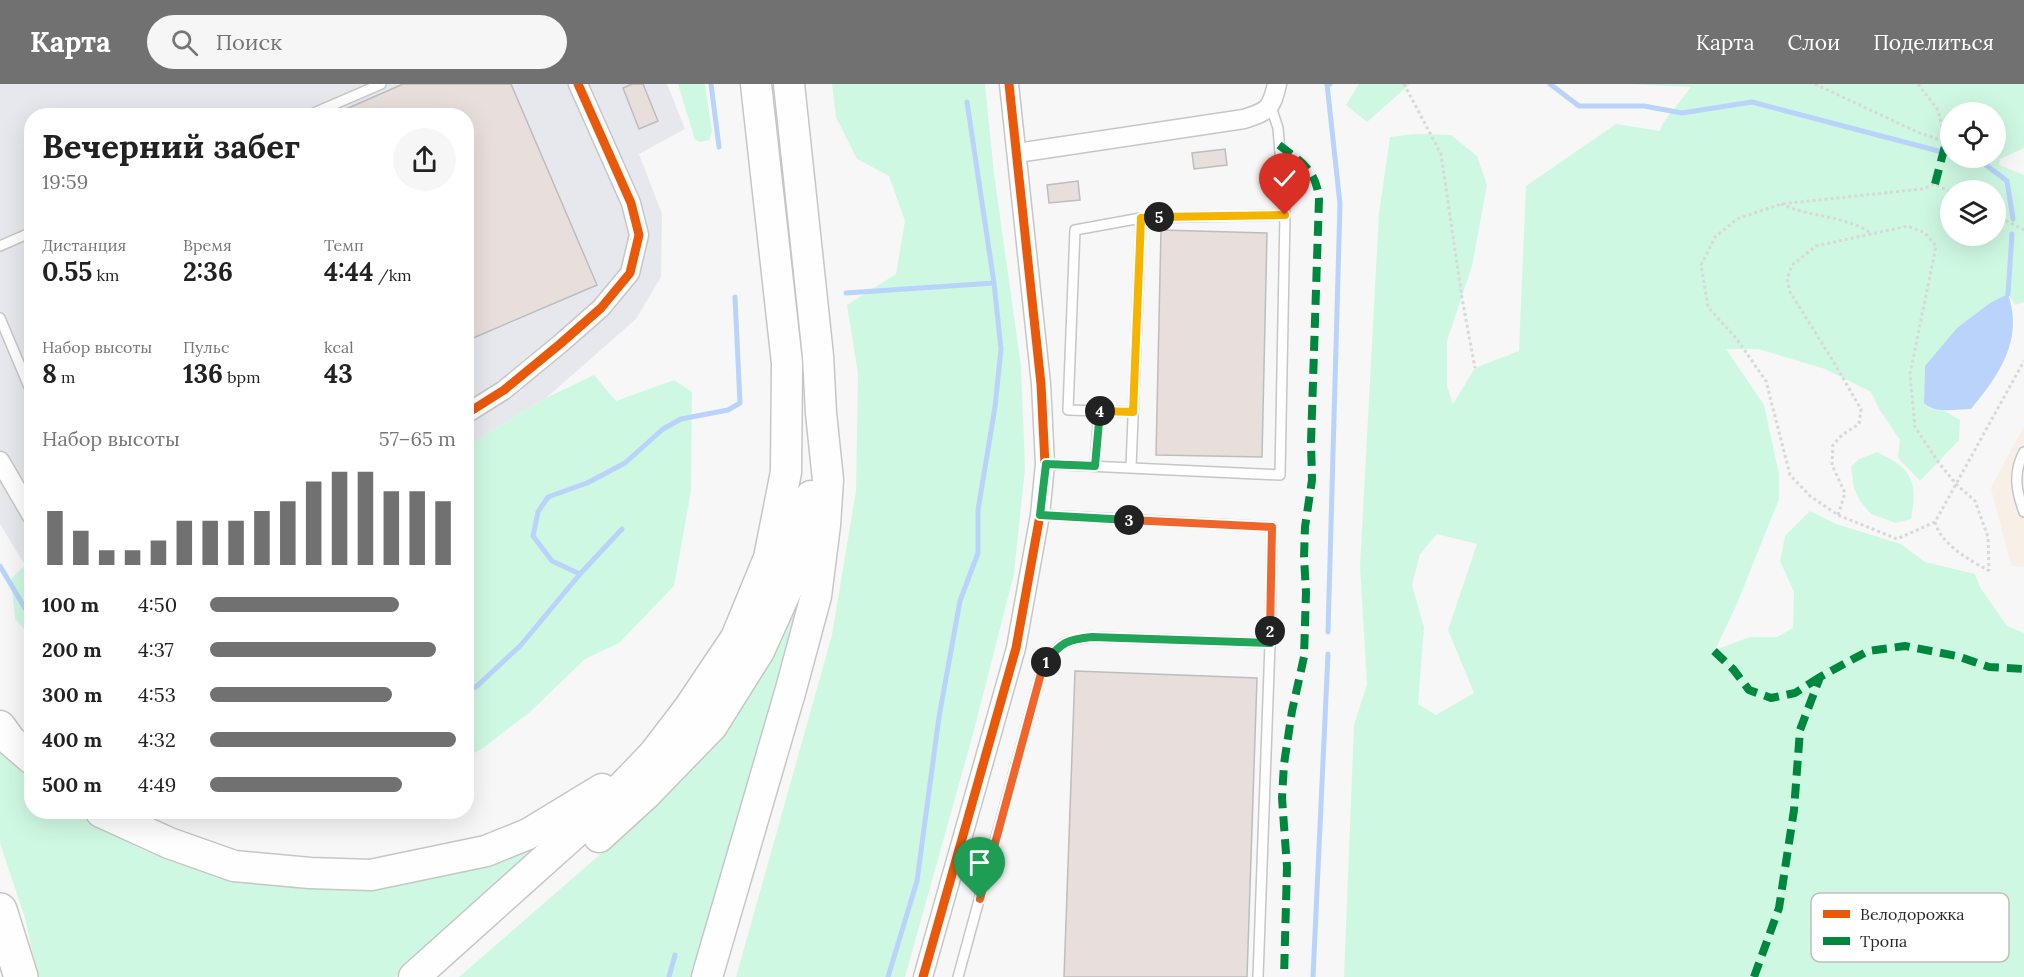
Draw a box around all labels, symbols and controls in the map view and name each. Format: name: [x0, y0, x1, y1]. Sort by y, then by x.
search box: [147, 15, 567, 69]
text: Карта: [30, 24, 111, 60]
icon: search: [168, 26, 201, 59]
text: Поиск: [216, 28, 282, 56]
text: Карта: [1696, 29, 1755, 56]
text: Слои: [1788, 29, 1840, 56]
text: Поделиться: [1873, 29, 1994, 56]
map controls: [1940, 102, 2006, 246]
button: locate: [1940, 102, 2006, 168]
text: Вечерний забег: [42, 125, 300, 167]
button: share: [393, 128, 456, 191]
pin: [1259, 153, 1310, 215]
icon: check: [1268, 162, 1301, 195]
text: 19:59: [42, 169, 88, 194]
button: layers: [1940, 180, 2006, 246]
pin: 5: [1144, 202, 1174, 232]
text: 5: [1155, 207, 1163, 227]
text: Дистанция: [42, 235, 126, 255]
text: Время: [183, 235, 232, 255]
text: Темп: [324, 235, 364, 255]
text: 0.55: [42, 255, 92, 288]
text: 2:36: [183, 255, 233, 288]
text: 4:44: [324, 255, 373, 288]
text: km: [92, 265, 119, 285]
text: /km: [373, 265, 412, 285]
text: Набор высоты: [42, 337, 152, 357]
text: Пульс: [183, 337, 229, 357]
text: kcal: [324, 337, 354, 357]
text: 8: [42, 357, 57, 390]
text: 136: [183, 357, 223, 390]
text: 43: [324, 357, 353, 390]
text: m: [57, 367, 75, 387]
text: bpm: [223, 367, 260, 387]
pin: 4: [1085, 396, 1115, 426]
text: 4: [1096, 401, 1104, 421]
text: Набор высоты: [42, 426, 180, 451]
text: 57–65 m: [379, 426, 456, 451]
pin: 3: [1114, 505, 1144, 535]
text: 3: [1125, 510, 1133, 530]
text: 100 m: [42, 592, 99, 617]
text: 4:50: [138, 592, 177, 617]
pin: 2: [1255, 616, 1285, 646]
text: 2: [1266, 621, 1274, 641]
text: 200 m: [42, 637, 102, 662]
text: 4:37: [138, 637, 174, 662]
pin: 1: [1031, 647, 1061, 677]
text: 1: [1043, 652, 1049, 672]
text: 300 m: [42, 682, 102, 707]
text: 4:53: [138, 682, 176, 707]
text: 400 m: [42, 727, 102, 752]
text: 4:32: [138, 727, 176, 752]
text: 500 m: [42, 772, 102, 797]
text: 4:49: [138, 772, 176, 797]
pin: [954, 837, 1005, 899]
icon: arrive: [963, 846, 996, 879]
legend: [1811, 893, 2009, 962]
text: Велодорожка: [1860, 904, 1964, 924]
text: Тропа: [1860, 931, 1907, 951]

